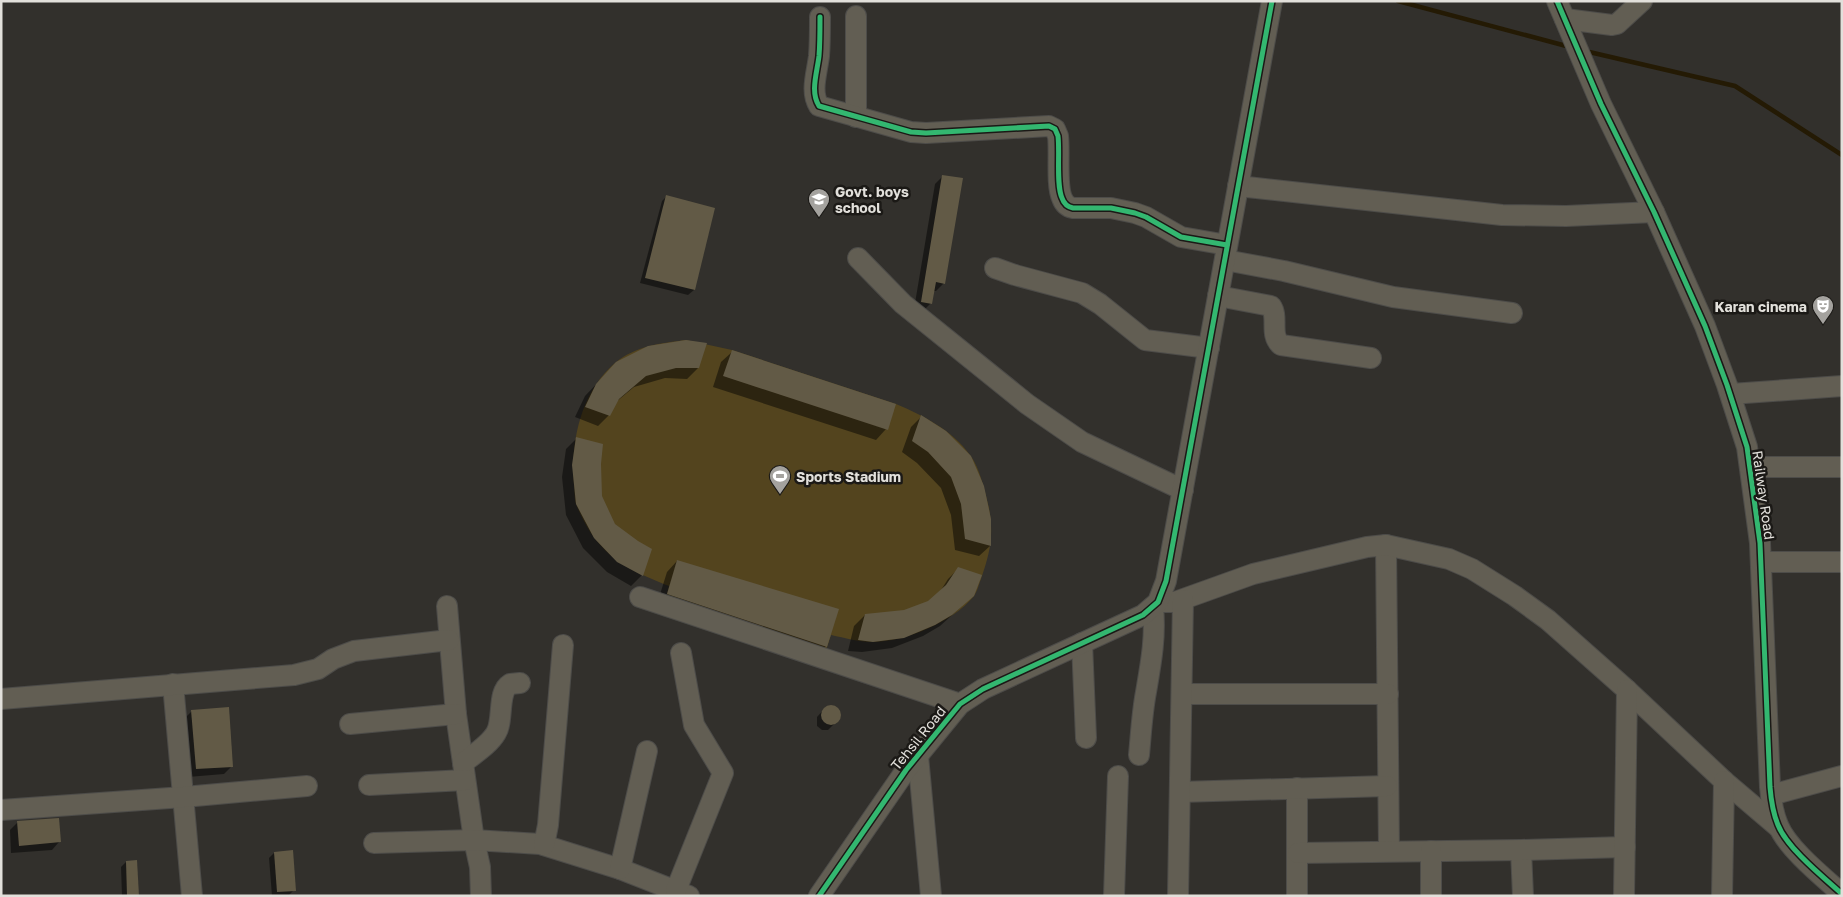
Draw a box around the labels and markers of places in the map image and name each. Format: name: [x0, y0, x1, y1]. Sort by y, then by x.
place label: Govt. boys school: [835, 183, 909, 216]
school or university icon: Govt. boys school: [807, 187, 831, 218]
theatre icon: Karan cinema: [1811, 294, 1835, 325]
place label: Karan cinema: [1715, 298, 1807, 315]
sports icon: Sports Stadium: [768, 464, 792, 495]
place label: Sports Stadium: [796, 468, 901, 485]

